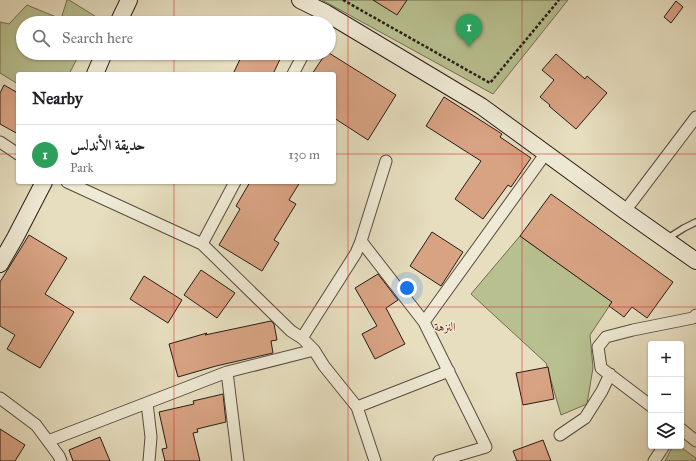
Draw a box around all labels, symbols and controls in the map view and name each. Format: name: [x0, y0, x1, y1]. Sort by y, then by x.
pin: 1: [456, 14, 482, 47]
search box: [16, 16, 336, 60]
icon: search: [30, 27, 52, 49]
text: Search here: [62, 29, 133, 47]
text: Nearby: [32, 88, 83, 109]
text: حديقة الأندلس: [70, 136, 145, 154]
text: 1: [42, 147, 48, 163]
text: 130 m: [288, 147, 320, 163]
text: Park: [70, 160, 94, 176]
your location: [397, 278, 417, 298]
district label: النزهة: [434, 320, 456, 334]
map controls: [648, 341, 684, 449]
button: +: [648, 341, 684, 377]
button: −: [648, 377, 684, 413]
button: layers: [648, 413, 684, 449]

